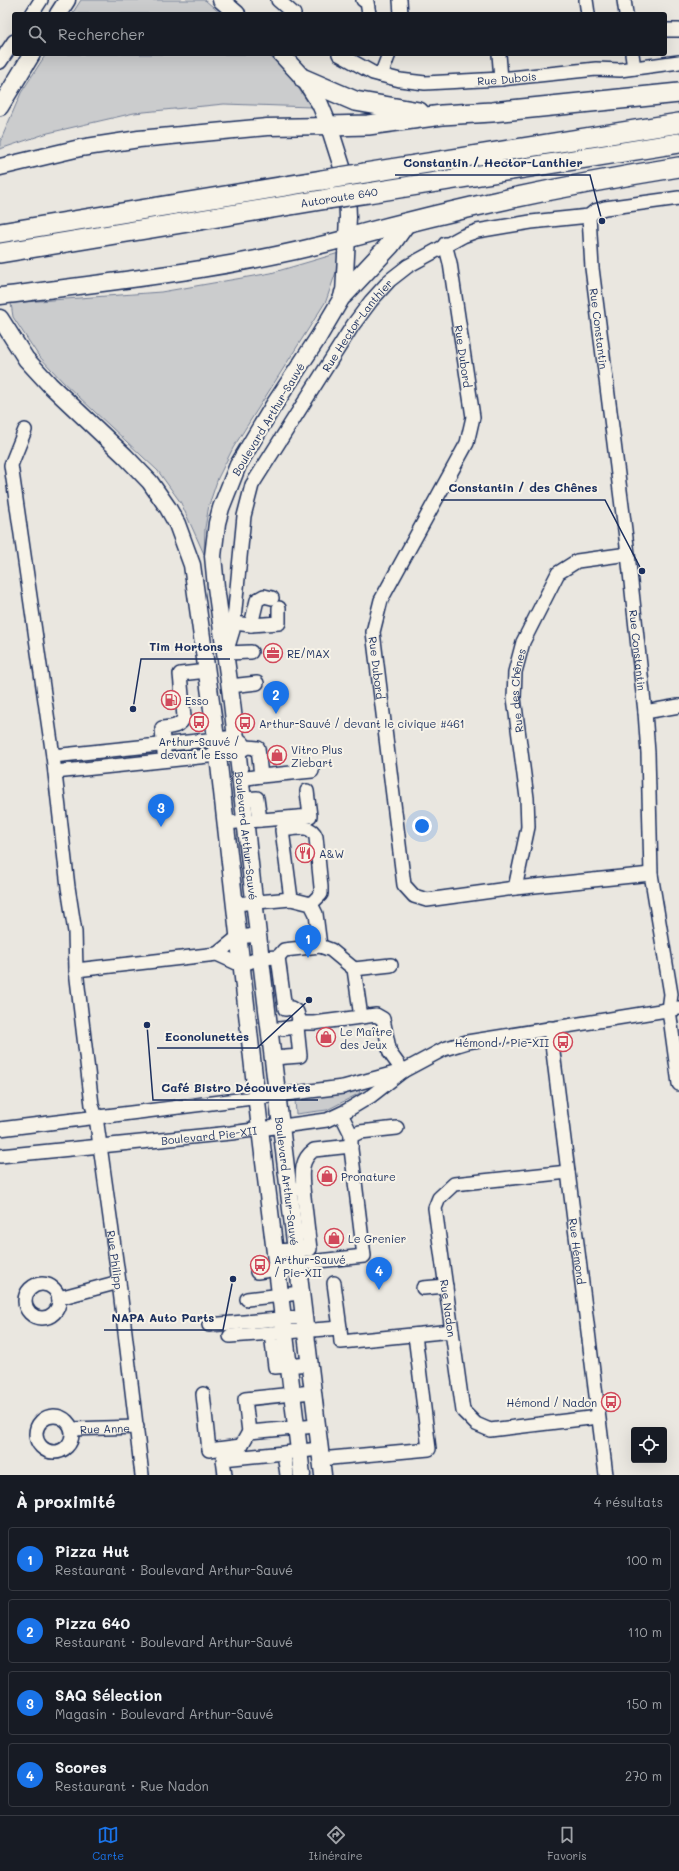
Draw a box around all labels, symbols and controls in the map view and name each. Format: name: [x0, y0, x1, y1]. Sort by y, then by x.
search box: [12, 12, 667, 56]
icon: search: [26, 23, 48, 45]
text: Rechercher: [58, 24, 145, 44]
street label: Rue Dubois: [477, 68, 537, 88]
callout: Constantin / Hector-Lanthier: [395, 151, 590, 175]
text: Constantin / Hector-Lanthier: [403, 154, 583, 170]
street label: Autoroute 640: [299, 183, 379, 211]
street label: Rue Hector-Lanthier: [318, 275, 395, 374]
street label: Rue Constantin: [587, 287, 612, 370]
street label: Rue Dubord: [452, 324, 476, 389]
street label: Boulevard Arthur-Sauvé: [228, 360, 308, 478]
callout: Constantin / des Chênes: [441, 476, 605, 500]
text: Constantin / des Chênes: [449, 479, 597, 495]
street label: Rue Constantin: [627, 609, 650, 691]
callout: Tim Hortons: [141, 635, 230, 659]
street label: Rue Dubord: [366, 635, 389, 700]
text: Tim Hortons: [149, 638, 223, 654]
office icon: RE/MAX: [262, 642, 284, 664]
place label: RE/MAX: [287, 646, 330, 661]
street label: Rue des Chênes: [506, 646, 529, 734]
pin: 2: [263, 681, 289, 714]
fuel station icon: Esso: [160, 689, 182, 711]
place label: Esso: [185, 693, 209, 708]
bus stop icon: Arthur-Sauvé / devant le Esso: [188, 711, 210, 733]
bus stop icon: Arthur-Sauvé / devant le civique #461: [234, 712, 256, 734]
place label: Arthur-Sauvé / devant le civique #461: [259, 716, 465, 731]
place label: Arthur-Sauvé / devant le Esso: [158, 734, 240, 762]
place label: Vitro Plus Ziebart: [291, 742, 343, 770]
shop icon: Vitro Plus Ziebart: [266, 744, 288, 766]
street label: Boulevard Arthur-Sauvé: [232, 770, 262, 901]
pin: 3: [148, 794, 174, 827]
your location: [412, 816, 432, 836]
restaurant icon: A&W: [294, 842, 316, 864]
place label: A&W: [319, 846, 344, 861]
pin: 1: [295, 925, 321, 958]
callout: Econolunettes: [157, 1024, 257, 1048]
place label: Le Maître des Jeux: [340, 1024, 393, 1052]
shop icon: Le Maître des Jeux: [315, 1026, 337, 1048]
text: Econolunettes: [165, 1028, 249, 1044]
bus stop icon: Hémond / Pie-XII: [552, 1031, 574, 1053]
place label: Hémond / Pie-XII: [455, 1035, 549, 1050]
callout: Café Bistro Découvertes: [153, 1076, 318, 1100]
text: Café Bistro Découvertes: [161, 1079, 311, 1095]
street label: Boulevard Arthur-Sauvé: [272, 1116, 303, 1247]
street label: Boulevard Pie-XII: [160, 1122, 258, 1147]
shop icon: Pronature: [316, 1165, 338, 1187]
place label: Pronature: [341, 1169, 396, 1184]
street label: Rue Hémond: [566, 1217, 590, 1285]
shop icon: Le Grenier: [323, 1227, 345, 1249]
street label: Rue Philipp: [104, 1229, 127, 1290]
place label: Le Grenier: [348, 1231, 406, 1246]
place label: Arthur-Sauvé / Pie-XII: [274, 1252, 346, 1280]
bus stop icon: Arthur-Sauvé / Pie-XII: [249, 1254, 271, 1276]
pin: 4: [366, 1257, 392, 1290]
street label: Rue Nadon: [437, 1278, 460, 1338]
callout: NAPA Auto Parts: [104, 1306, 223, 1330]
text: NAPA Auto Parts: [112, 1309, 214, 1325]
bus stop icon: Hémond / Nadon: [600, 1391, 622, 1413]
place label: Hémond / Nadon: [507, 1395, 597, 1410]
street label: Rue Anne: [80, 1420, 130, 1436]
map controls: [631, 1427, 667, 1463]
button: locate: [631, 1427, 667, 1463]
text: À proximité: [16, 1490, 115, 1512]
text: 4 résultats: [594, 1493, 663, 1510]
text: Pizza Hut: [55, 1541, 129, 1561]
text: 1: [27, 1551, 33, 1568]
text: 100 m: [626, 1551, 662, 1568]
text: Restaurant · Boulevard Arthur-Sauvé: [55, 1561, 293, 1578]
text: Pizza 640: [55, 1613, 130, 1633]
text: 2: [26, 1623, 34, 1640]
text: 110 m: [628, 1623, 662, 1640]
text: Restaurant · Boulevard Arthur-Sauvé: [55, 1633, 293, 1650]
text: SAQ Sélection: [55, 1685, 162, 1705]
text: 3: [26, 1695, 34, 1712]
text: 150 m: [626, 1695, 662, 1712]
text: Magasin · Boulevard Arthur-Sauvé: [55, 1705, 273, 1722]
text: Scores: [55, 1757, 107, 1777]
text: 4: [26, 1767, 34, 1784]
text: 270 m: [625, 1767, 662, 1784]
text: Restaurant · Rue Nadon: [55, 1777, 209, 1794]
tab: Carte: [92, 1824, 124, 1863]
tab: Itinéraire: [309, 1824, 363, 1863]
tab: Favoris: [547, 1824, 587, 1863]

